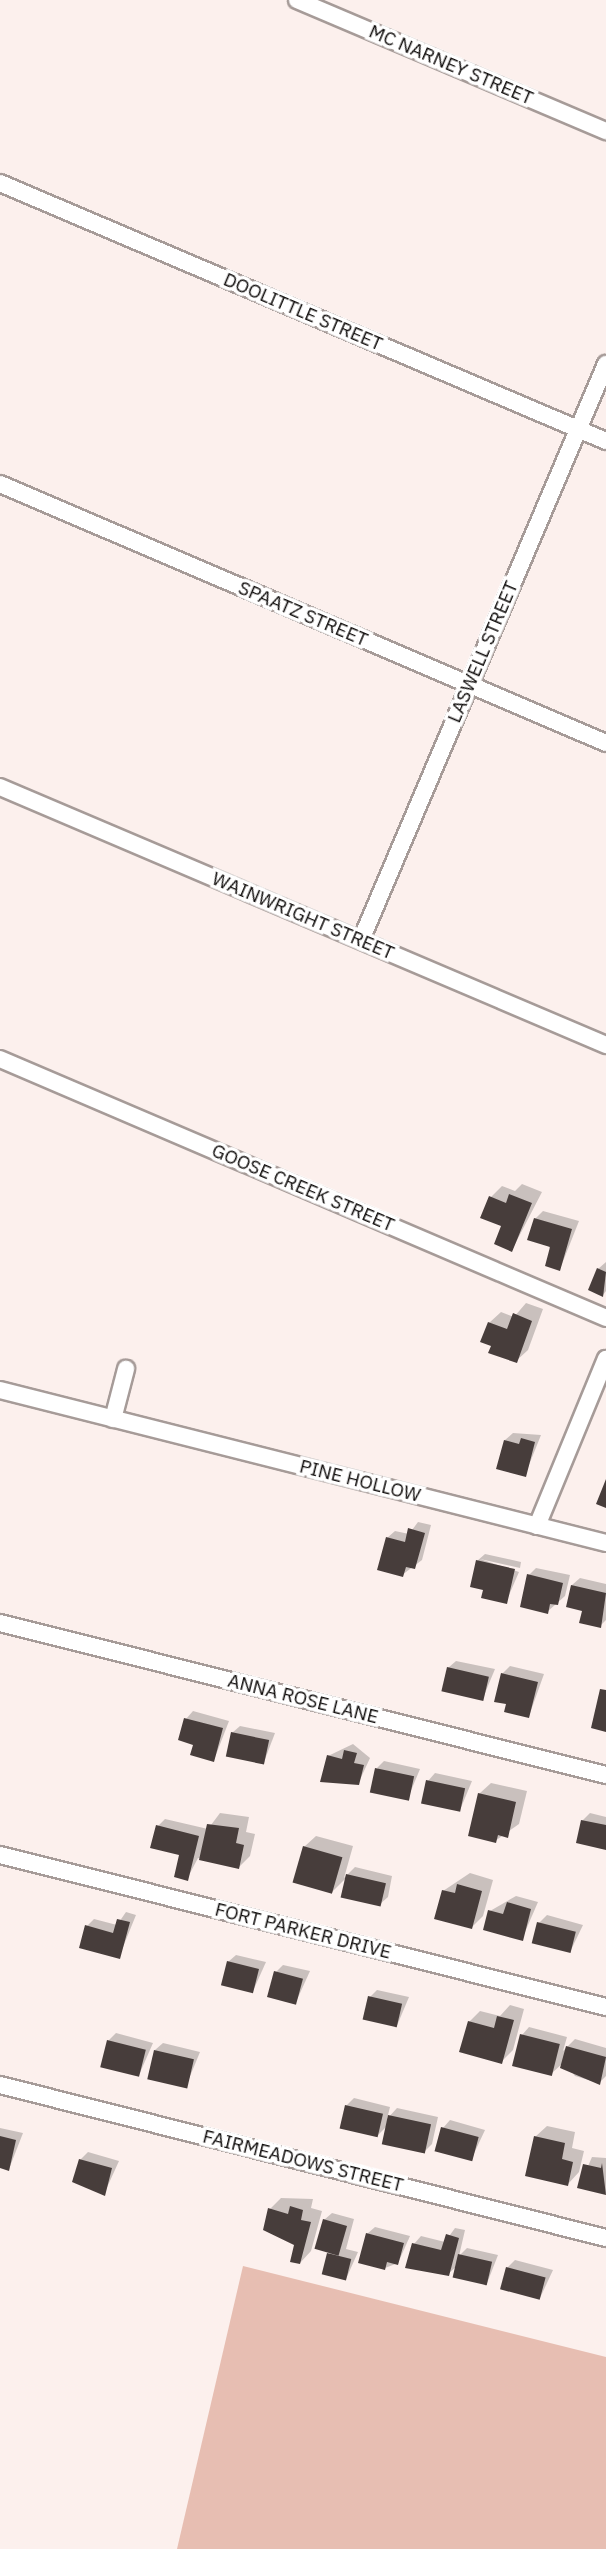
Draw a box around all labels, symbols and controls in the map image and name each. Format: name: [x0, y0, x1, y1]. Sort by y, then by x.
street label: MC NARNEY STREET: [365, 20, 537, 110]
street label: DOOLITTLE STREET: [220, 268, 386, 356]
street label: SPAATZ STREET: [235, 576, 371, 652]
street label: LASWELL STREET: [443, 578, 523, 726]
street label: WAINWRIGHT STREET: [209, 867, 397, 965]
street label: GOOSE CREEK STREET: [208, 1139, 398, 1237]
street label: PINE HOLLOW: [297, 1455, 423, 1507]
street label: ANNA ROSE LANE: [225, 1669, 381, 1729]
street label: FORT PARKER DRIVE: [213, 1898, 393, 1964]
street label: FAIRMEADOWS STREET: [200, 2125, 406, 2197]

